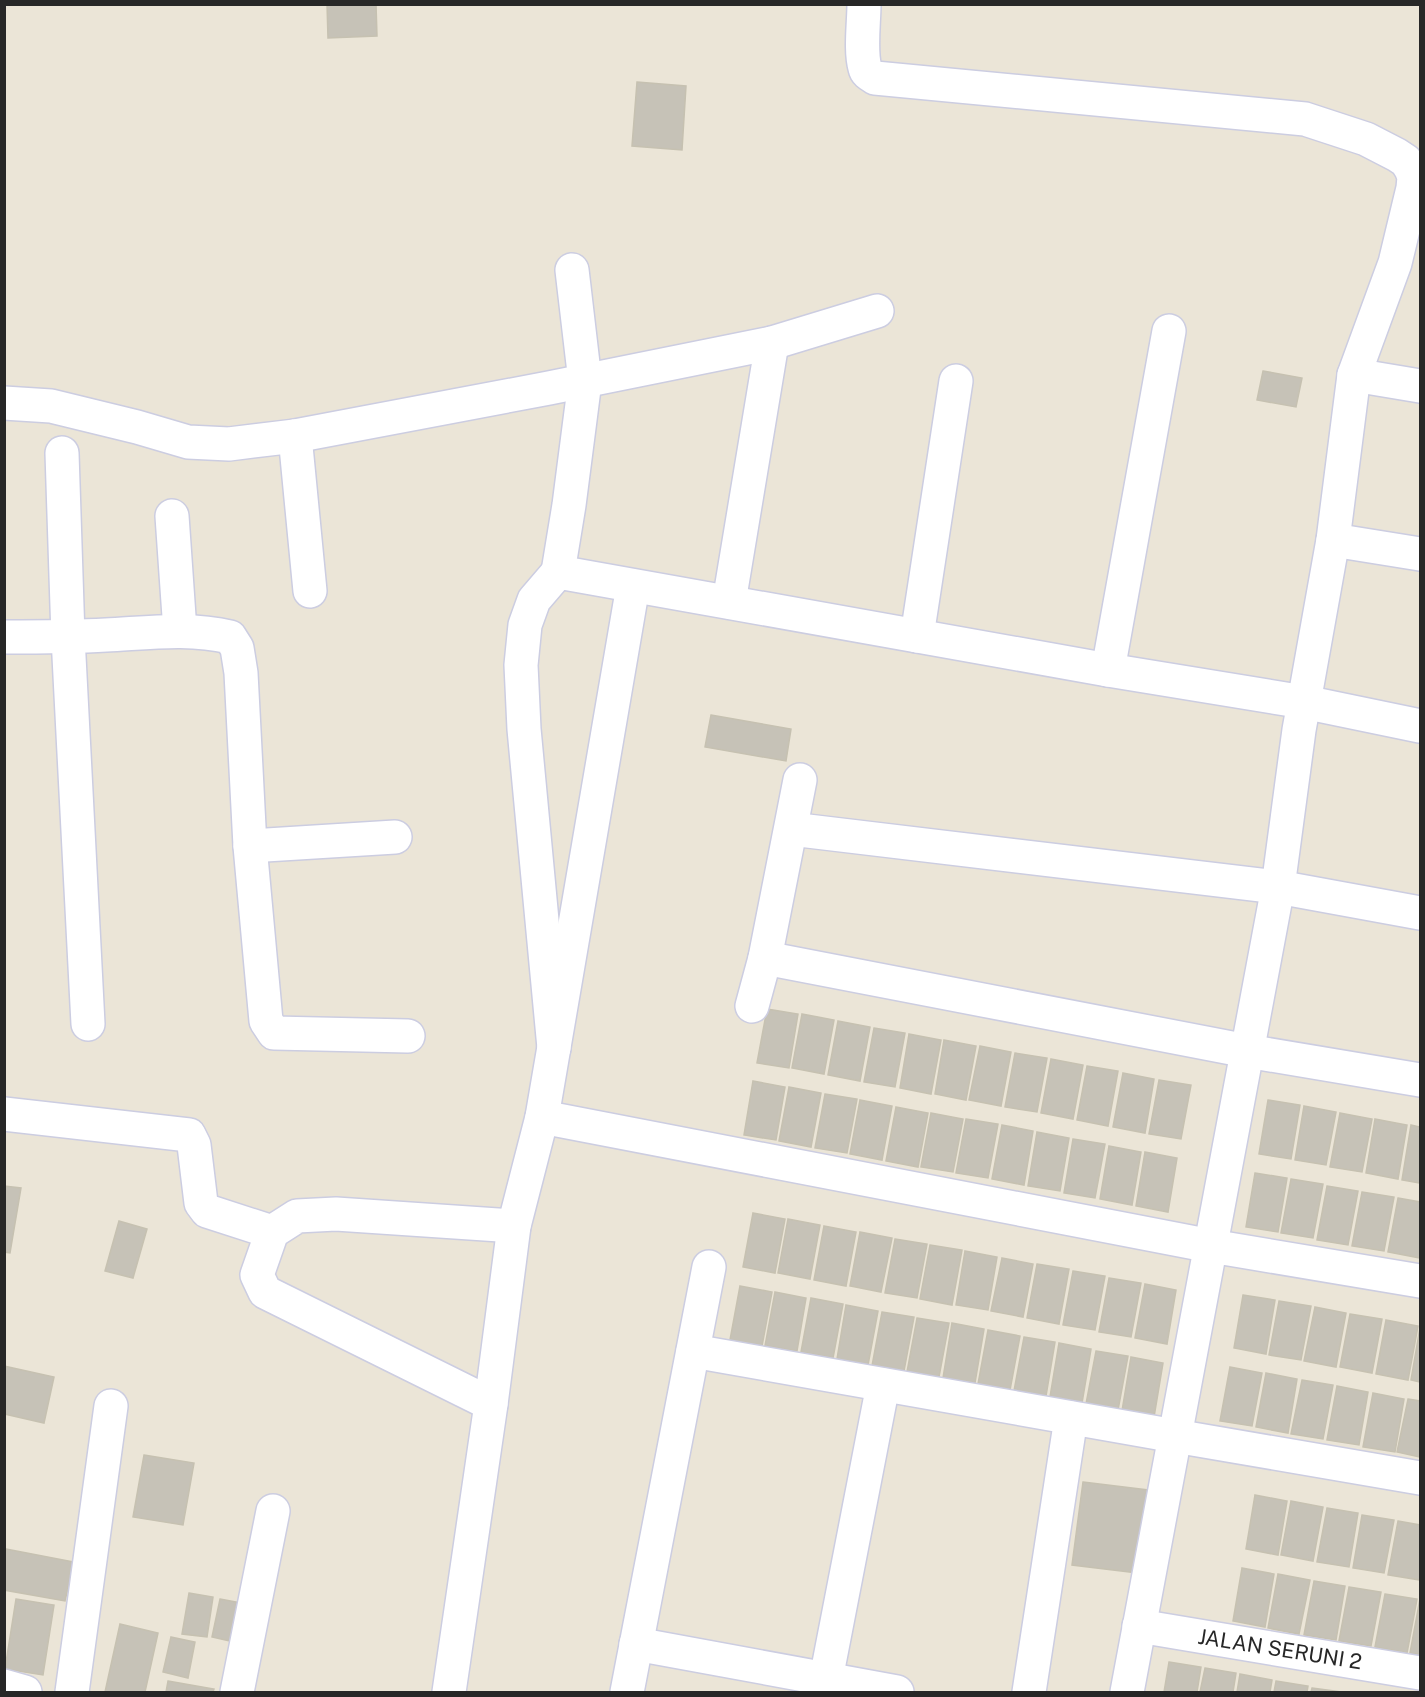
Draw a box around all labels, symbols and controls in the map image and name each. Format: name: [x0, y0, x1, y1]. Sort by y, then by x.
street label: JALAN SERUNI 2: [1196, 1624, 1364, 1674]

